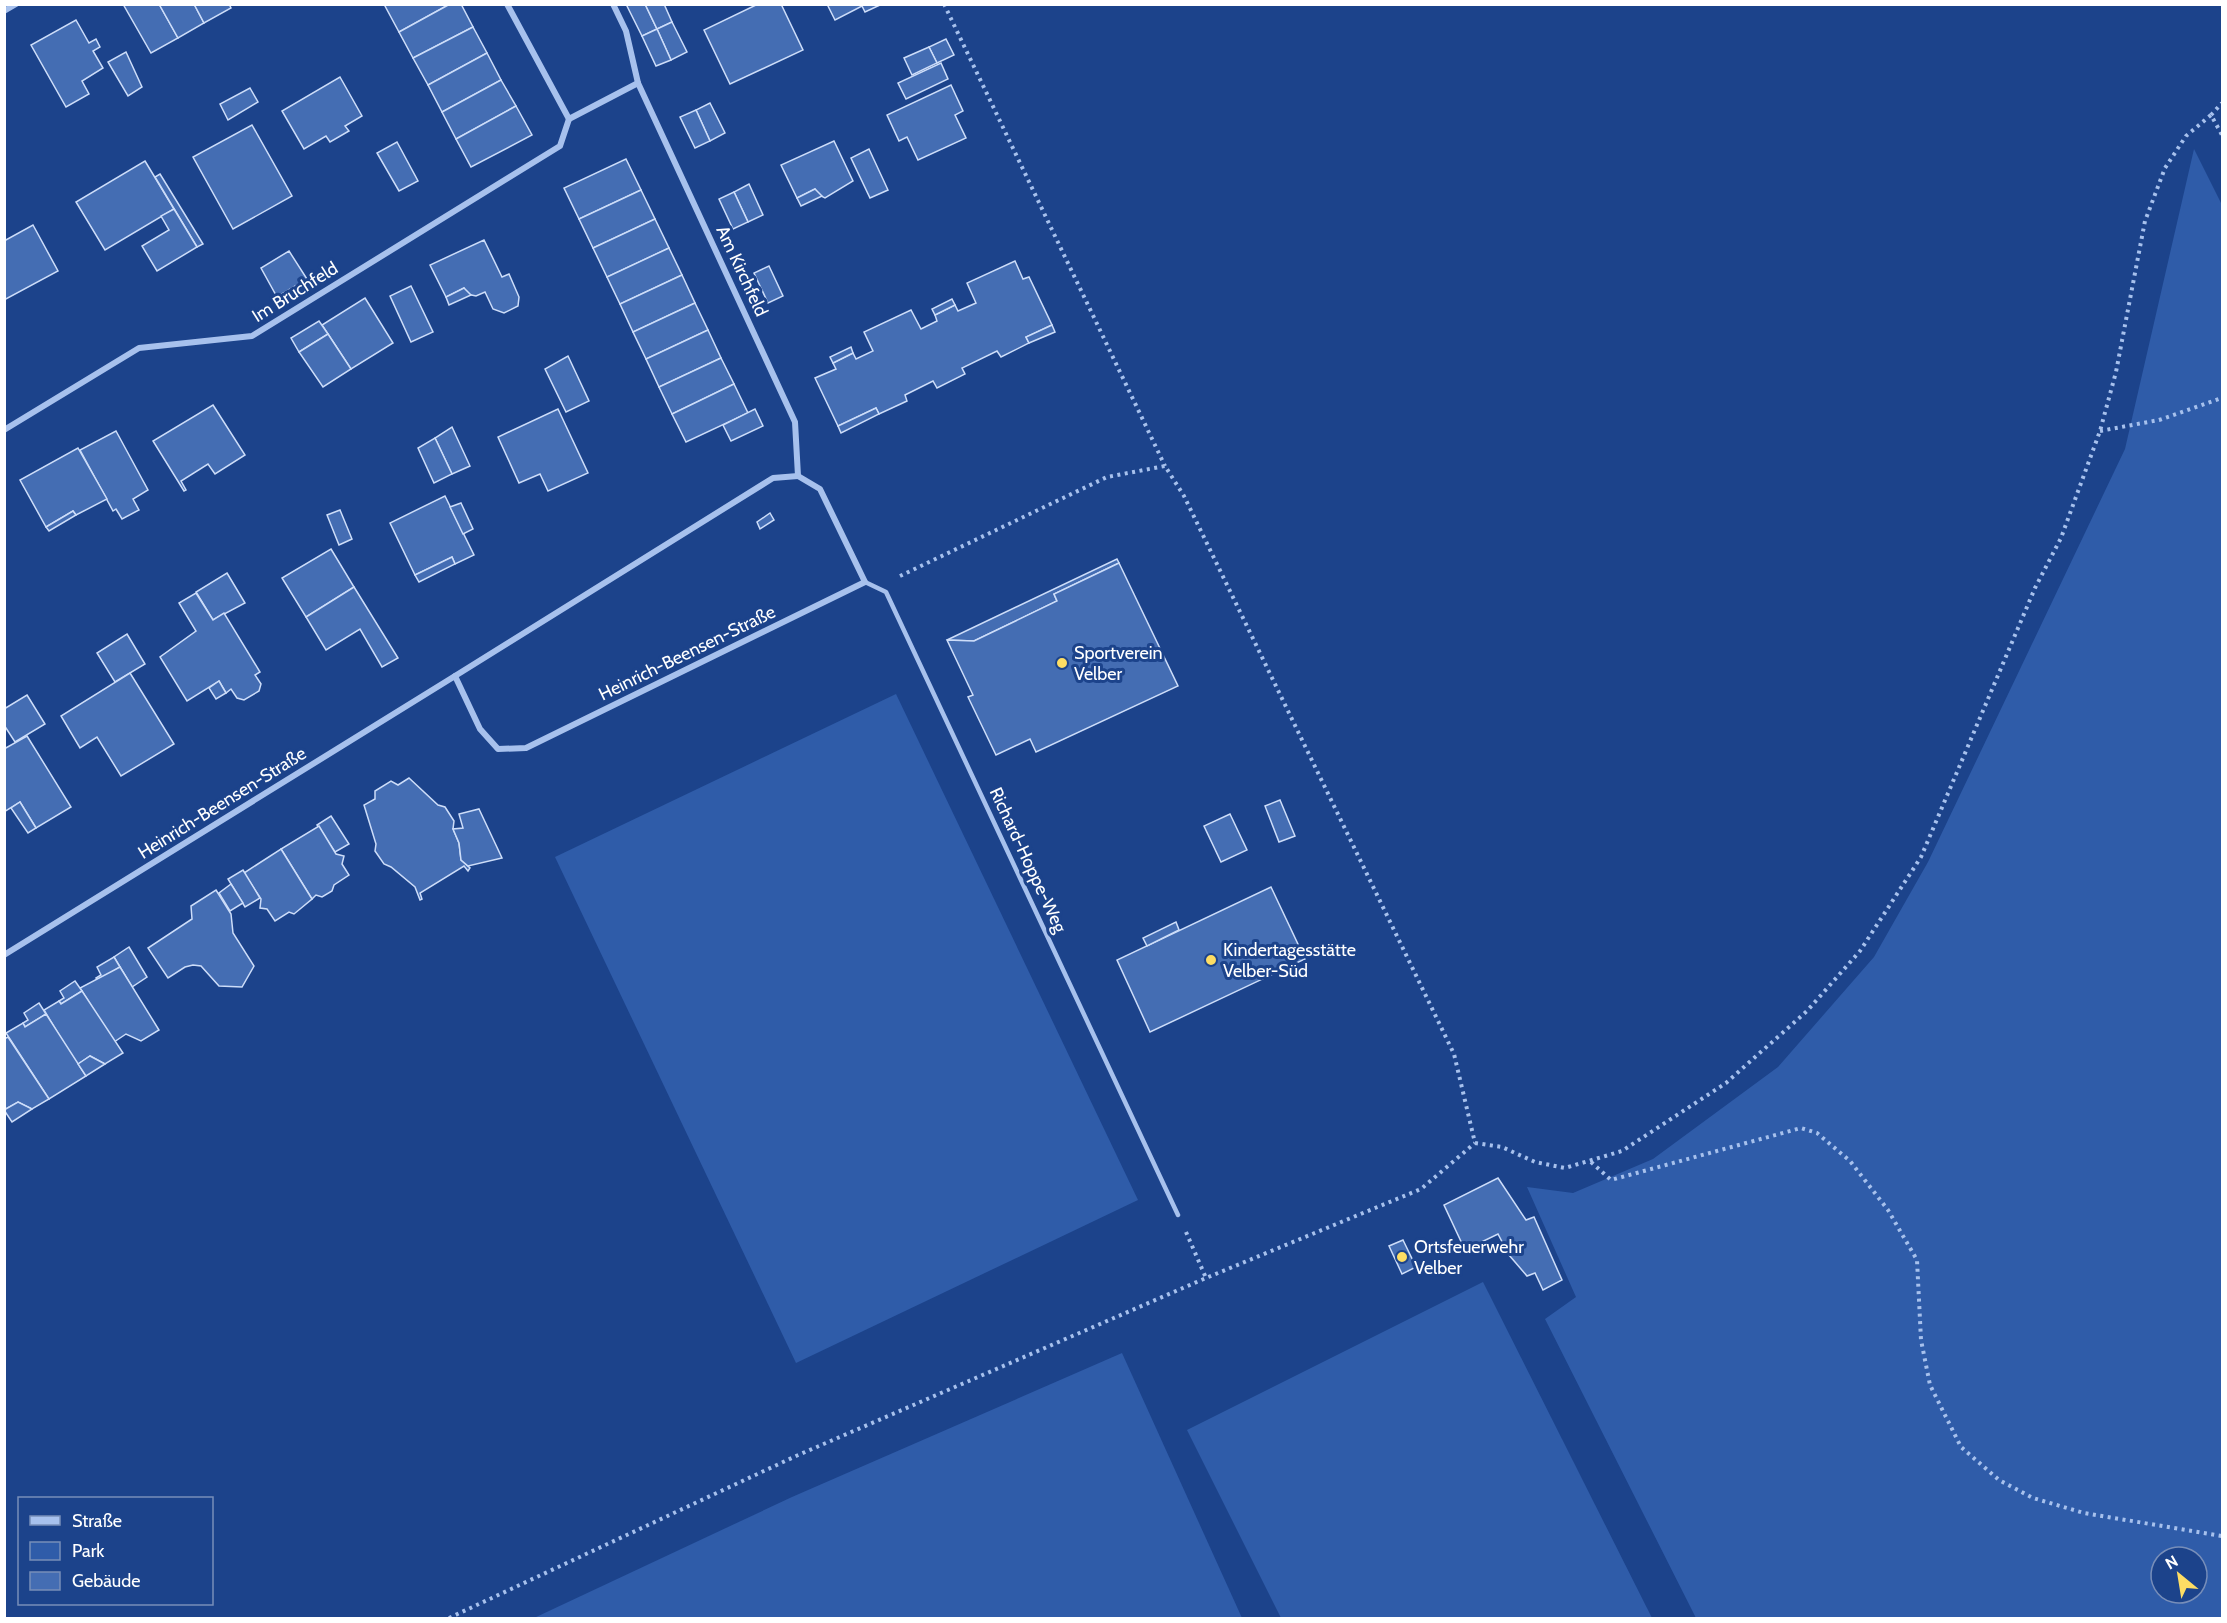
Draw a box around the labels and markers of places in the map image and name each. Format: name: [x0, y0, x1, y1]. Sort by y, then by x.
place label: Sportverein Velber: [1074, 642, 1163, 685]
marker: Sportverein Velber: [1055, 656, 1069, 670]
place label: Kindertagesstätte Velber-Süd: [1223, 939, 1356, 982]
marker: Kindertagesstätte Velber-Süd: [1204, 953, 1218, 967]
place label: Ortsfeuerwehr Velber: [1414, 1236, 1524, 1279]
marker: Ortsfeuerwehr Velber: [1395, 1250, 1409, 1264]

